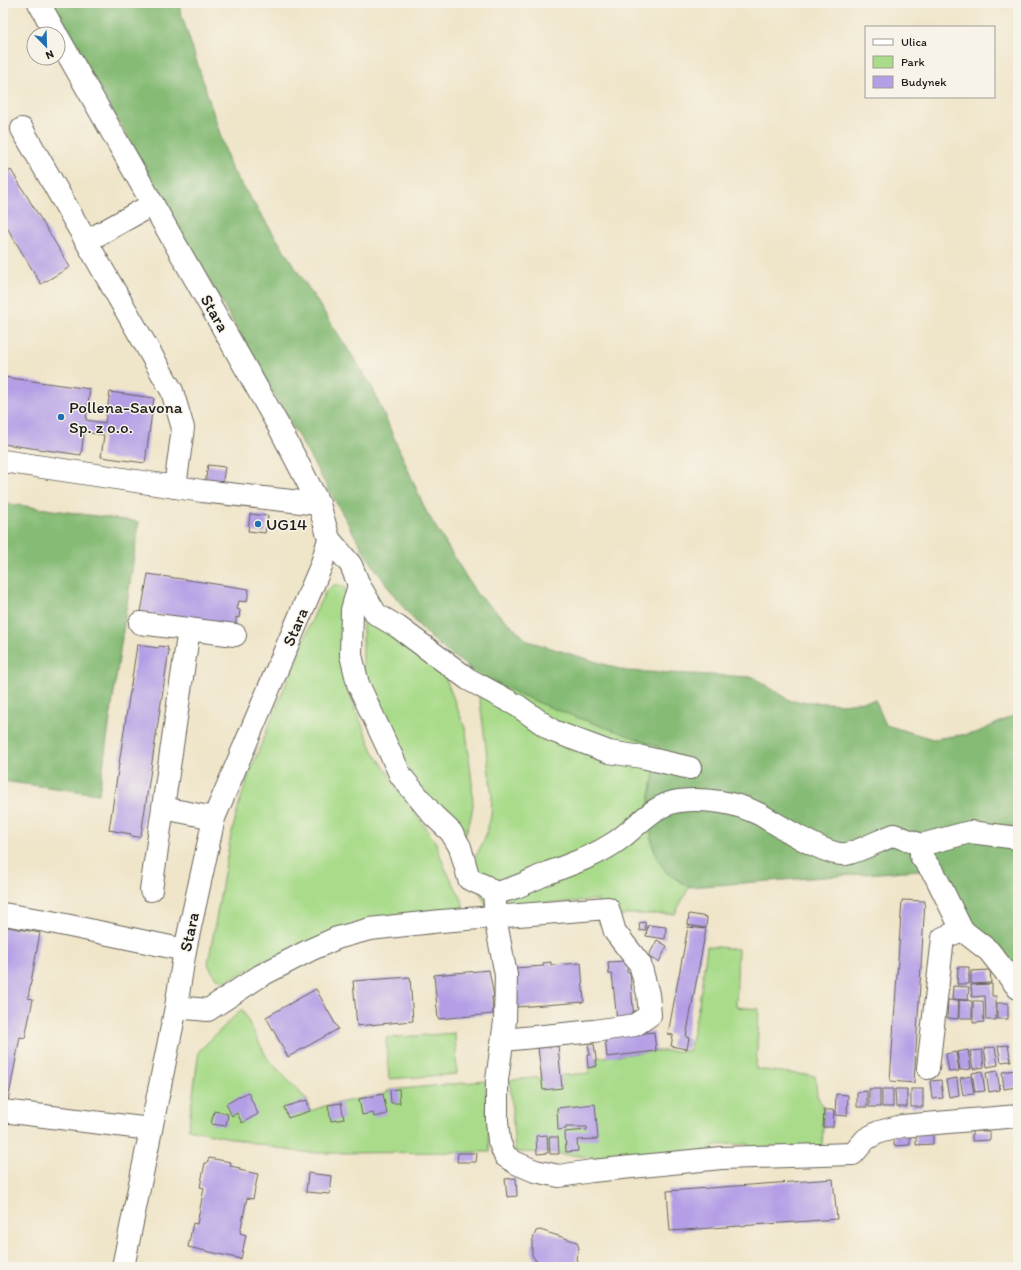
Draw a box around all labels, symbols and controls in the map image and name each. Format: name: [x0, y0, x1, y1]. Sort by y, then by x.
north arrow: [26, 26, 66, 66]
legend: [865, 26, 995, 98]
text: Ulica: [901, 35, 927, 49]
text: N: [44, 47, 56, 62]
text: Park: [901, 55, 925, 69]
text: Budynek: [901, 75, 947, 89]
street label: Stara: [196, 291, 234, 335]
place label: Pollena-Savona Sp. z o.o.: [69, 397, 183, 437]
marker: Pollena-Savona Sp. z o.o.: [56, 412, 66, 422]
place label: UG14: [266, 514, 307, 534]
marker: UG14: [253, 519, 263, 529]
street label: Stara: [278, 605, 312, 649]
street label: Stara: [175, 911, 203, 953]

